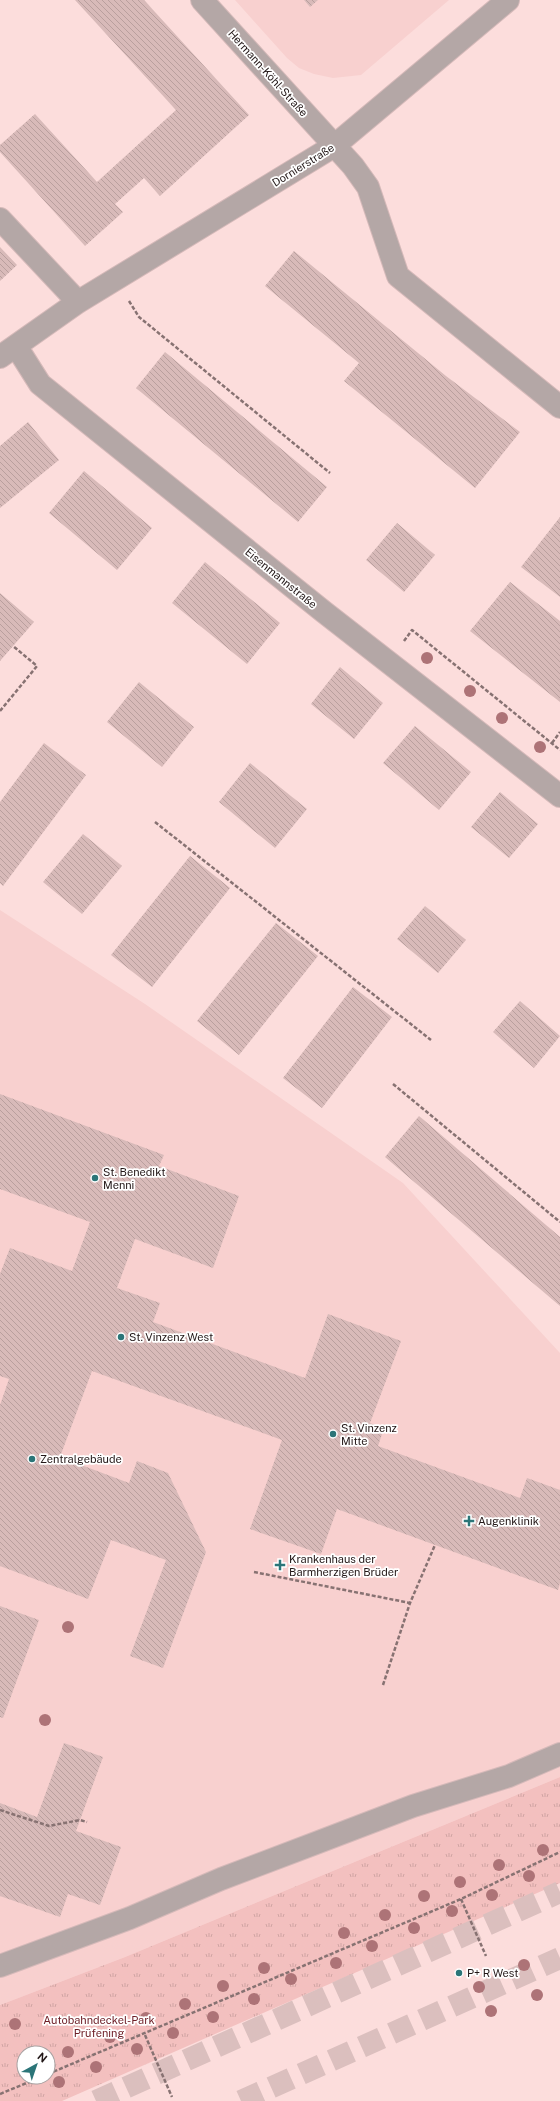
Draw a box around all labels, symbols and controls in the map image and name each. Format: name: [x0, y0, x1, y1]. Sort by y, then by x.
street label: Hermann-Köhl-Straße: [226, 27, 310, 119]
street label: Dornierstraße: [270, 141, 336, 189]
street label: Eisenmannstraße: [243, 546, 319, 610]
place label: St. Benedikt Menni: [103, 1166, 165, 1191]
marker: St. Benedikt Menni: [90, 1173, 100, 1183]
place label: St. Vinzenz West: [129, 1331, 213, 1343]
marker: St. Vinzenz West: [116, 1332, 126, 1342]
place label: St. Vinzenz Mitte: [341, 1422, 397, 1447]
marker: St. Vinzenz Mitte: [328, 1429, 338, 1439]
place label: Zentralgebäude: [40, 1453, 122, 1465]
marker: Zentralgebäude: [27, 1454, 37, 1464]
marker: Augenklinik: [463, 1515, 475, 1527]
place label: Augenklinik: [478, 1515, 539, 1527]
place label: Krankenhaus der Barmherzigen Brüder: [289, 1553, 398, 1578]
marker: Krankenhaus der Barmherzigen Brüder: [274, 1559, 286, 1571]
place label: P+ R West: [467, 1967, 519, 1979]
marker: P+ R West: [454, 1968, 464, 1978]
park label: Autobahndeckel-Park Prüfening: [43, 2014, 155, 2039]
north arrow: [16, 2045, 56, 2085]
text: N: [35, 2050, 50, 2065]

